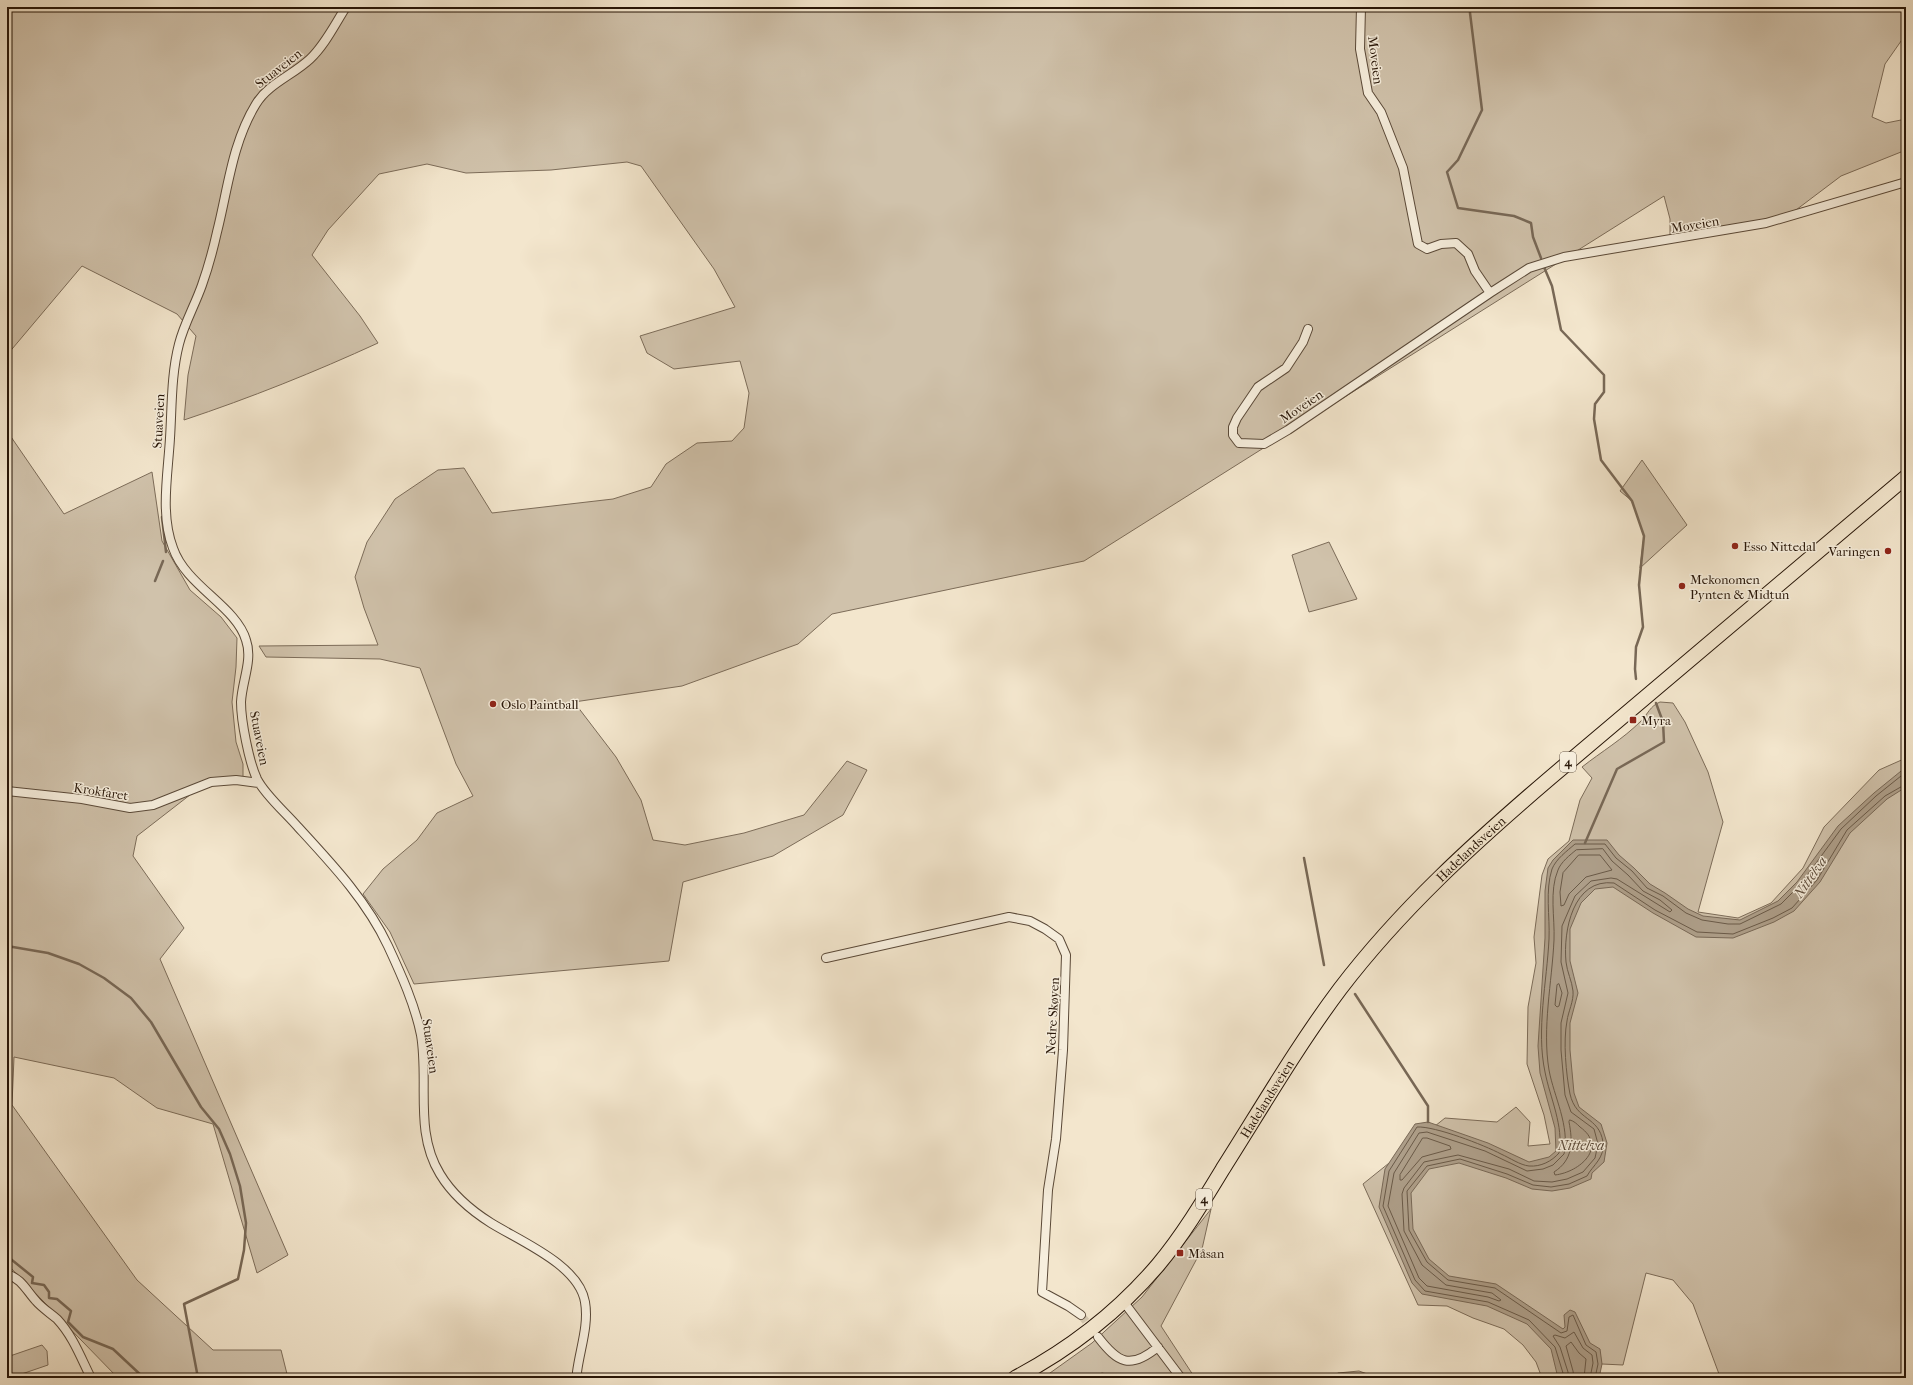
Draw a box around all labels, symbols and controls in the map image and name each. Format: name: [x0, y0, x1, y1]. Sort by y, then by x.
street label: Moveien: [1365, 35, 1386, 85]
street label: Stuaveien: [252, 45, 305, 91]
street label: Moveien: [1670, 213, 1721, 236]
street label: Moveien: [1277, 386, 1326, 426]
street label: Stuaveien: [150, 393, 167, 449]
place label: Esso Nittedal: [1743, 539, 1816, 554]
marker: Esso Nittedal: [1730, 541, 1740, 551]
place label: Varingen: [1828, 544, 1880, 559]
marker: Varingen: [1883, 546, 1893, 556]
place label: Mekonomen Pynten & Midtun: [1690, 572, 1790, 602]
marker: Mekonomen Pynten & Midtun: [1677, 581, 1687, 591]
place label: Oslo Paintball: [501, 697, 579, 712]
marker: Oslo Paintball: [488, 699, 498, 709]
street label: Stuaveien: [247, 710, 272, 767]
place label: Myra: [1641, 713, 1672, 728]
marker: Myra: [1628, 715, 1638, 725]
road number: 4: [1560, 752, 1576, 772]
street label: Krokfaret: [73, 780, 130, 803]
street label: Hadelandsveien: [1433, 813, 1509, 885]
water label: Nittelva: [1790, 853, 1831, 902]
street label: Nedre Skøyen: [1043, 976, 1062, 1055]
street label: Stuaveien: [419, 1018, 442, 1075]
street label: Hadelandsveien: [1237, 1057, 1297, 1141]
water label: Nittelva: [1557, 1137, 1604, 1154]
road number: 4: [1196, 1189, 1212, 1209]
place label: Måsan: [1188, 1246, 1225, 1261]
marker: Måsan: [1175, 1248, 1185, 1258]

